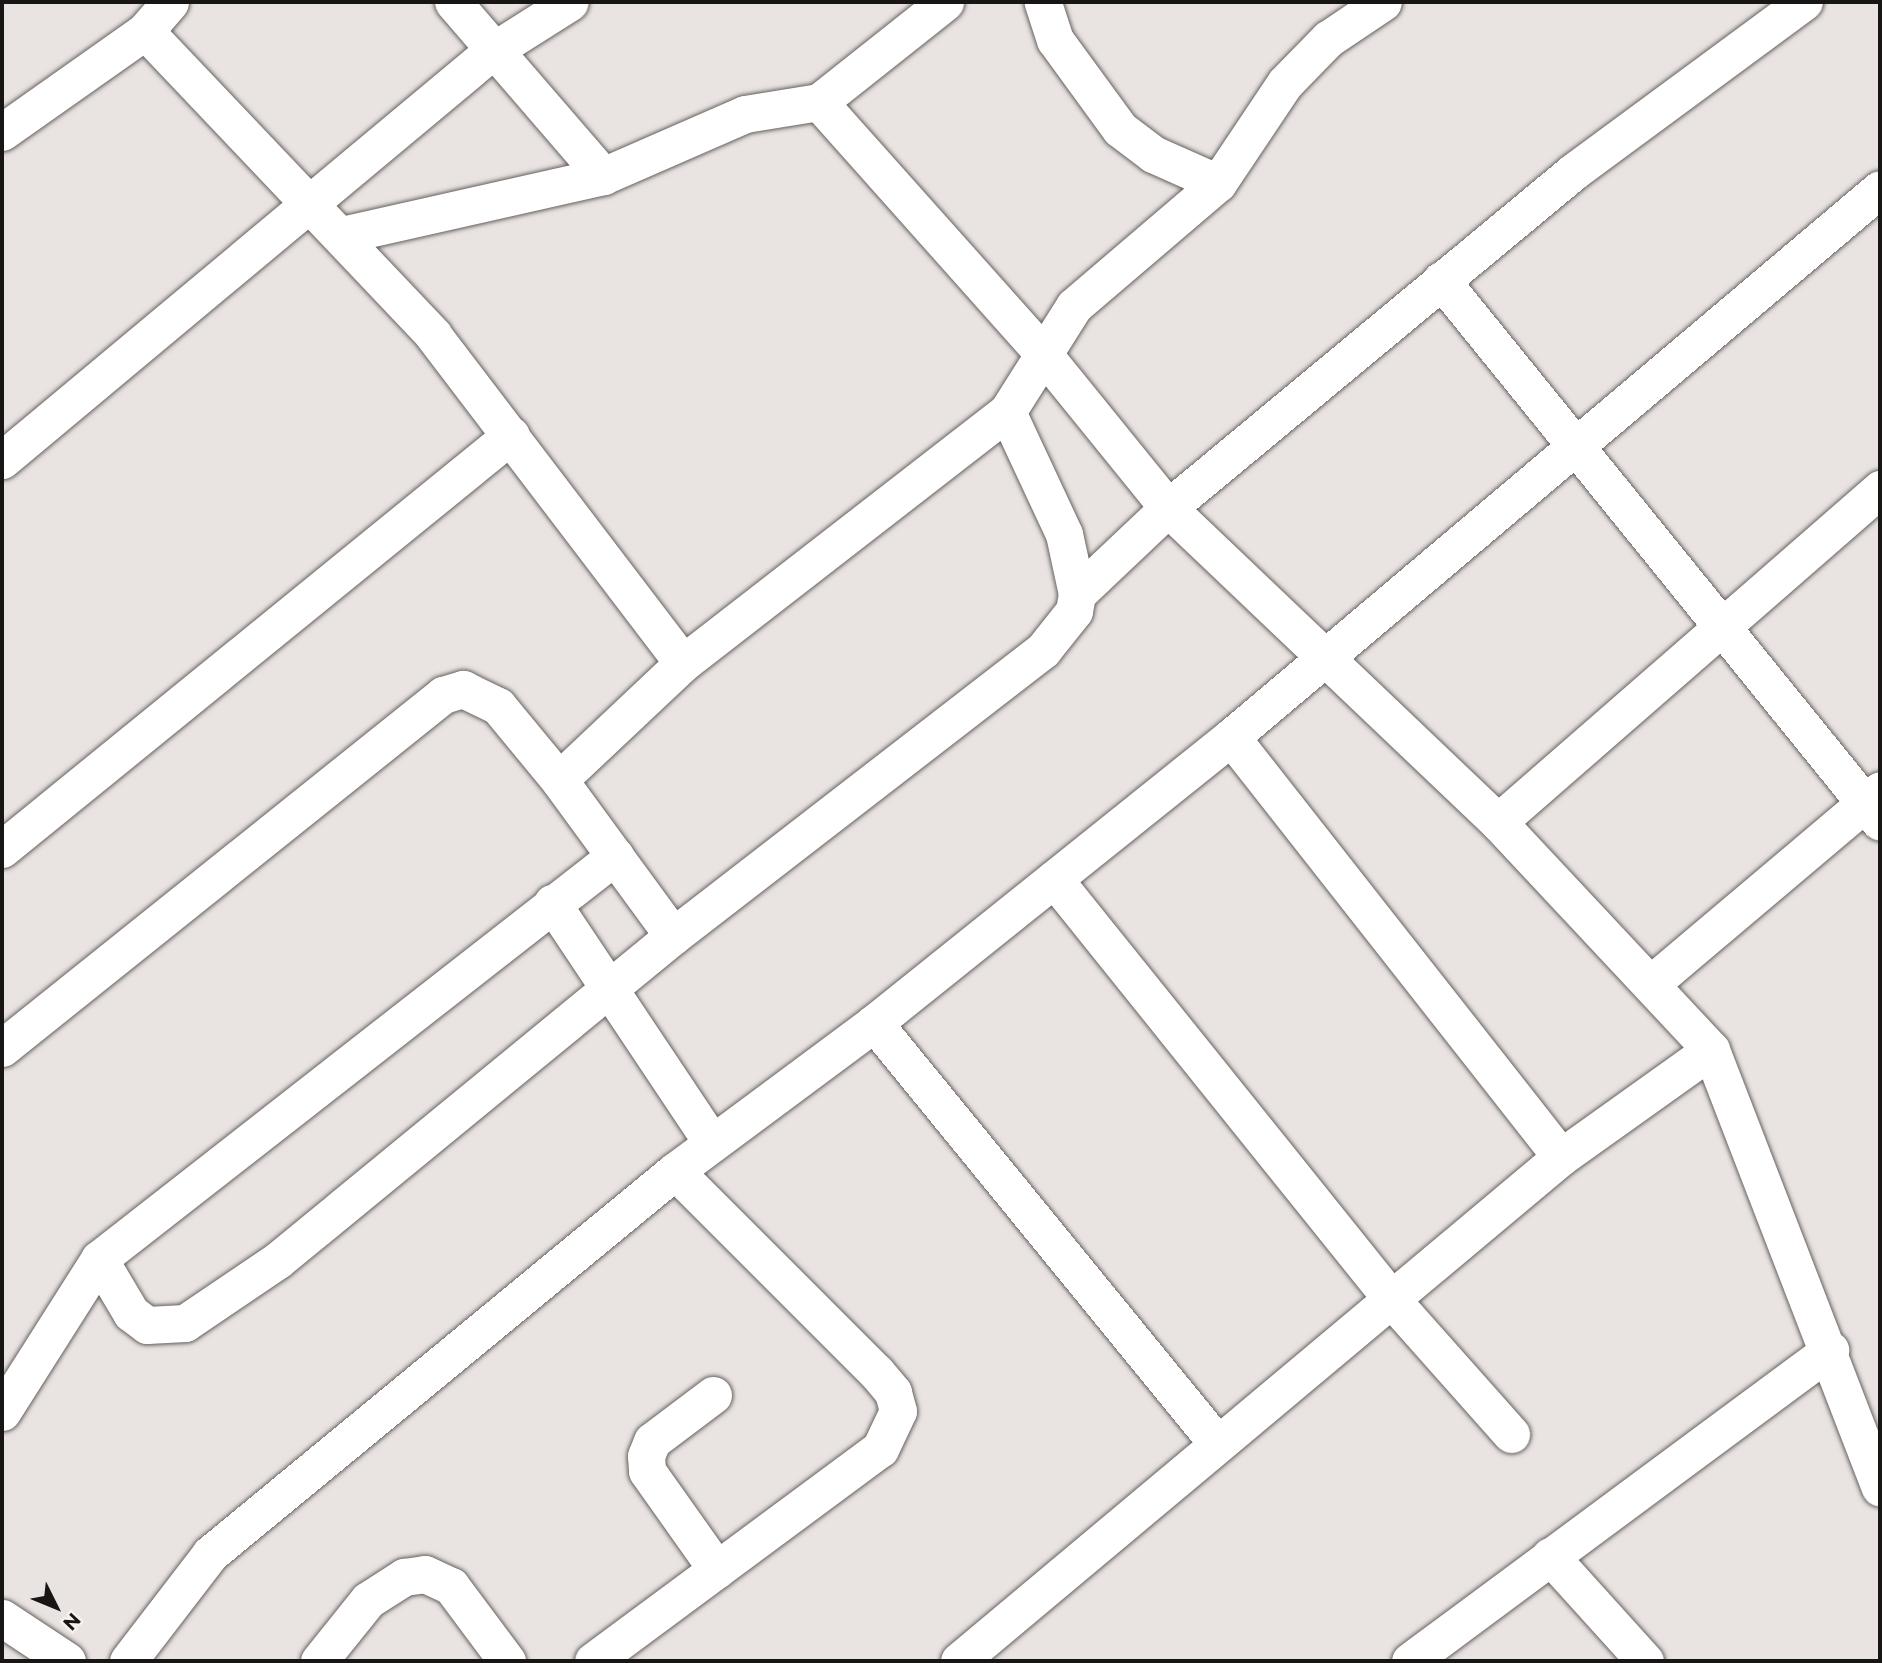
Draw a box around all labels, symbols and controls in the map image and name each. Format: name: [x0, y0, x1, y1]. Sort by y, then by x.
north arrow: [21, 1572, 91, 1642]
text: N: [58, 1608, 85, 1635]

